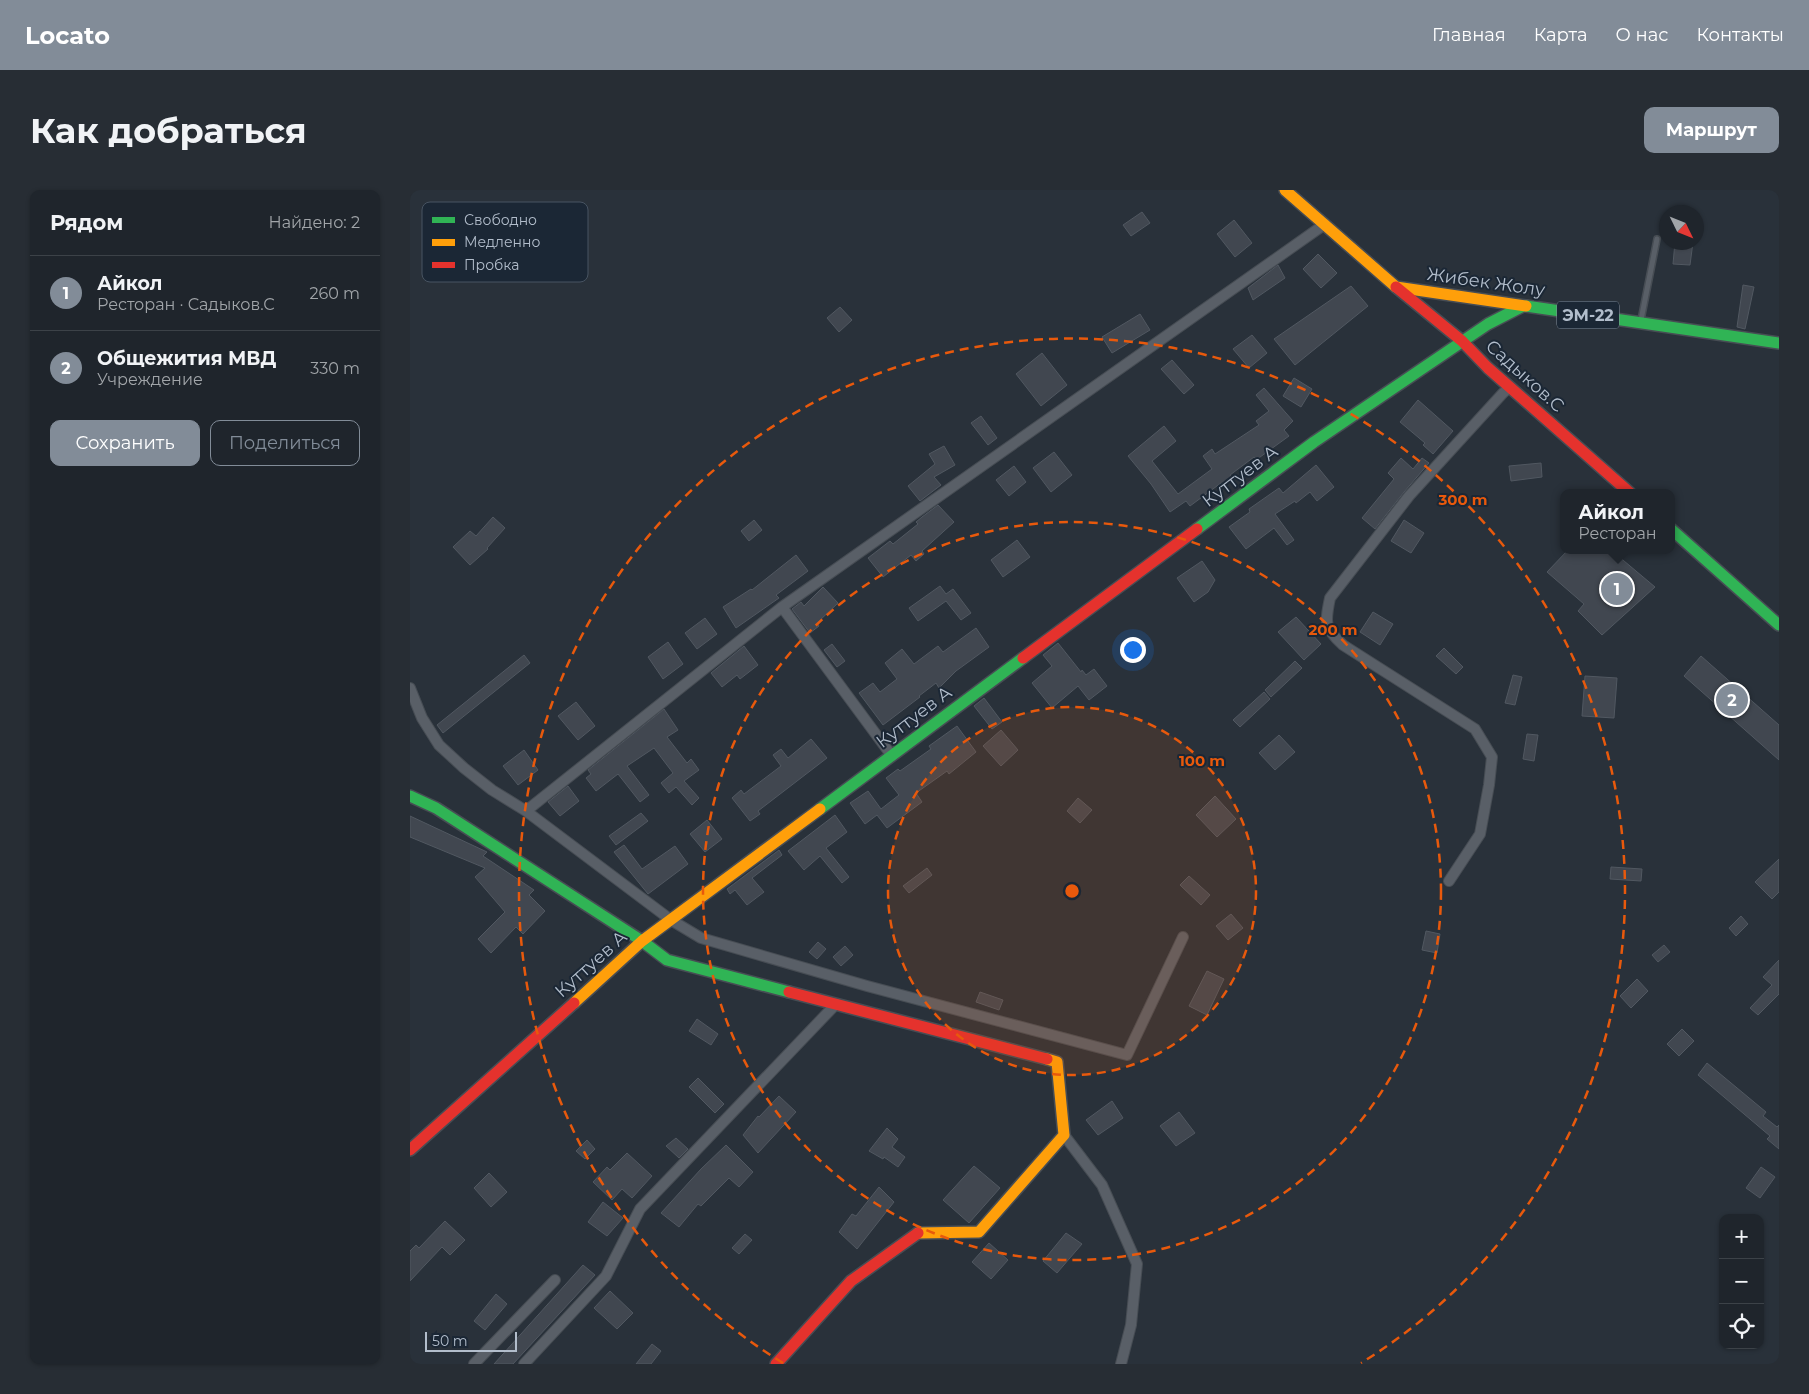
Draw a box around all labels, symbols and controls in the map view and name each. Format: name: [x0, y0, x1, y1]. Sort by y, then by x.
text: Locato: [25, 21, 110, 50]
text: Главная: [1432, 24, 1506, 46]
text: Карта: [1534, 24, 1588, 46]
text: О нас: [1616, 24, 1668, 46]
text: Контакты: [1696, 24, 1784, 46]
button: Маршрут: [1644, 107, 1779, 153]
text: Как добраться: [30, 109, 307, 152]
legend: [422, 202, 588, 282]
north arrow: [1659, 205, 1704, 250]
text: Рядом: [50, 210, 123, 235]
text: Свободно: [464, 211, 537, 229]
text: Найдено: 2: [269, 213, 360, 232]
text: Медленно: [464, 233, 540, 251]
text: Пробка: [464, 256, 519, 274]
street label: Жибек Жолу: [1426, 263, 1546, 301]
text: Айкол: [97, 272, 163, 295]
text: 1: [63, 284, 69, 303]
text: 260 m: [309, 284, 360, 303]
text: Ресторан · Садыков.С: [97, 295, 275, 314]
road number: ЭМ-22: [1557, 302, 1619, 328]
street label: Садыков.С: [1481, 335, 1569, 417]
text: Общежития МВД: [97, 347, 276, 370]
text: 2: [61, 359, 71, 378]
text: 330 m: [310, 359, 360, 378]
text: Учреждение: [97, 370, 203, 389]
button: Сохранить: [50, 420, 200, 466]
button: Поделиться: [210, 420, 360, 466]
street label: Куттуев А: [1198, 440, 1283, 512]
popup: [1560, 489, 1675, 554]
text: 300 m: [1437, 490, 1488, 509]
text: Айкол: [1578, 501, 1644, 524]
text: Ресторан: [1578, 524, 1657, 543]
pin: 1: [1601, 570, 1633, 608]
text: 200 m: [1308, 620, 1358, 639]
your location: [1120, 637, 1146, 663]
street label: Куттуев А: [872, 681, 957, 753]
pin: 2: [1716, 681, 1748, 719]
text: 100 m: [1179, 751, 1225, 770]
centre of rings: [1063, 882, 1081, 900]
street label: Куттуев А: [550, 926, 632, 1002]
map controls: [1719, 1214, 1764, 1349]
button: +: [1719, 1214, 1764, 1259]
button: −: [1719, 1259, 1764, 1304]
button: locate: [1719, 1304, 1764, 1349]
scale bar: [425, 1329, 518, 1352]
text: 50 m: [432, 1332, 468, 1350]

